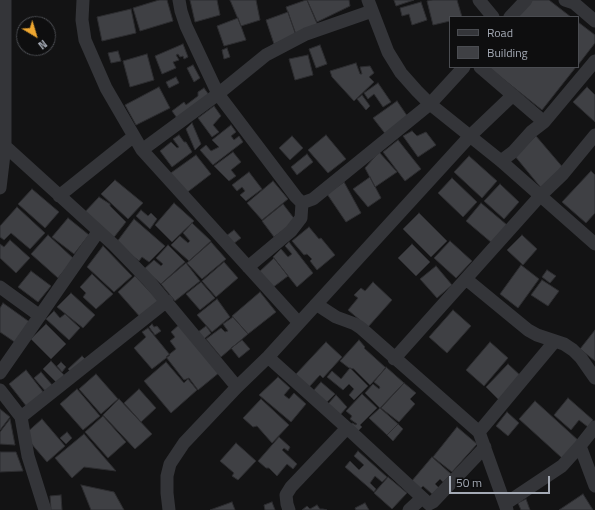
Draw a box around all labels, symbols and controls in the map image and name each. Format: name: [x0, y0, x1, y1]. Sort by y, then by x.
north arrow: [16, 16, 56, 56]
legend: [449, 16, 579, 68]
text: Road: [487, 23, 513, 42]
text: N: [35, 36, 51, 53]
text: Building: [487, 43, 528, 62]
scale bar: [451, 468, 552, 494]
text: 50 m: [456, 473, 482, 492]

